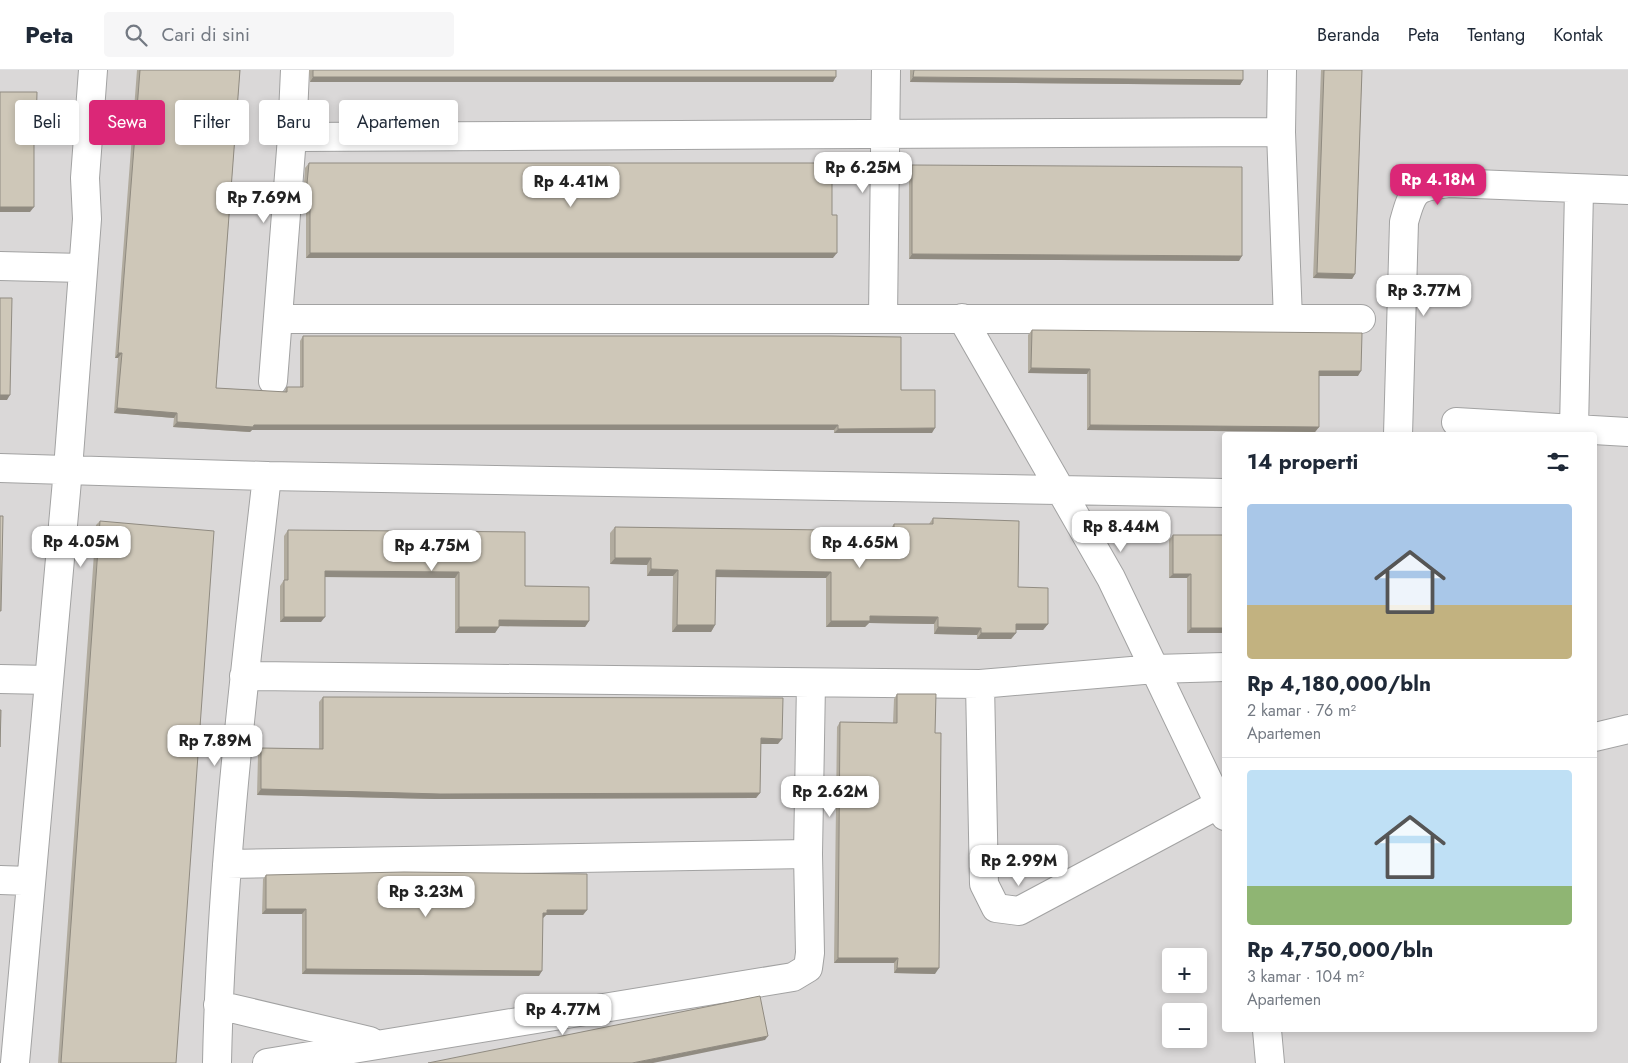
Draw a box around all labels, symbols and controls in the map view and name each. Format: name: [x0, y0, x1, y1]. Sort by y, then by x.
search box: [104, 12, 454, 57]
text: Peta: [25, 17, 74, 52]
icon: search: [122, 21, 150, 49]
text: Cari di sini: [162, 21, 250, 48]
text: Beranda: [1317, 22, 1380, 48]
text: Peta: [1408, 22, 1439, 48]
text: Tentang: [1467, 22, 1525, 48]
text: Kontak: [1553, 22, 1603, 48]
chip: Beli: [15, 100, 79, 145]
chip: Sewa: [89, 100, 165, 145]
chip: Filter: [175, 100, 249, 145]
chip: Baru: [259, 100, 329, 145]
chip: Apartemen: [339, 100, 458, 145]
pin: Rp 6.25M: [811, 152, 915, 194]
text: Rp 6.25M: [825, 156, 901, 179]
pin: Rp 4.18M: [1386, 164, 1490, 206]
pin: Rp 4.41M: [519, 166, 623, 208]
text: Rp 4.18M: [1401, 168, 1475, 191]
text: Rp 4.41M: [534, 170, 608, 193]
pin: Rp 7.69M: [212, 182, 316, 224]
text: Rp 7.69M: [227, 186, 301, 209]
pin: Rp 3.77M: [1372, 274, 1476, 317]
text: Rp 3.77M: [1387, 279, 1461, 302]
text: 14 properti: [1247, 447, 1358, 477]
icon: filters: [1544, 448, 1572, 476]
pin: Rp 8.44M: [1069, 510, 1173, 553]
text: Rp 8.44M: [1083, 515, 1159, 538]
pin: Rp 4.05M: [29, 526, 133, 568]
pin: Rp 4.65M: [808, 526, 912, 569]
text: Rp 4.05M: [43, 530, 119, 553]
pin: Rp 4.75M: [380, 530, 484, 572]
text: Rp 4.65M: [822, 531, 898, 554]
text: Rp 4.75M: [394, 534, 470, 557]
icon: home: [1365, 537, 1455, 627]
text: Rp 4,180,000/bln: [1247, 669, 1431, 699]
text: 2 kamar · 76 m²: [1247, 699, 1356, 722]
text: Apartemen: [1247, 722, 1321, 745]
pin: Rp 7.89M: [163, 724, 267, 767]
text: Rp 7.89M: [178, 729, 252, 752]
pin: Rp 2.62M: [778, 776, 882, 818]
text: Rp 2.62M: [792, 780, 868, 803]
icon: home: [1365, 802, 1455, 892]
pin: Rp 2.99M: [967, 844, 1071, 887]
text: Rp 2.99M: [981, 849, 1057, 872]
pin: Rp 3.23M: [374, 876, 478, 918]
text: Rp 3.23M: [389, 880, 463, 903]
text: Rp 4,750,000/bln: [1247, 935, 1433, 965]
map controls: [1162, 948, 1207, 1048]
button: +: [1162, 948, 1207, 993]
text: 3 kamar · 104 m²: [1247, 965, 1364, 988]
text: Apartemen: [1247, 988, 1321, 1011]
pin: Rp 4.77M: [511, 994, 615, 1036]
text: Rp 4.77M: [526, 998, 600, 1021]
button: −: [1162, 1003, 1207, 1048]

